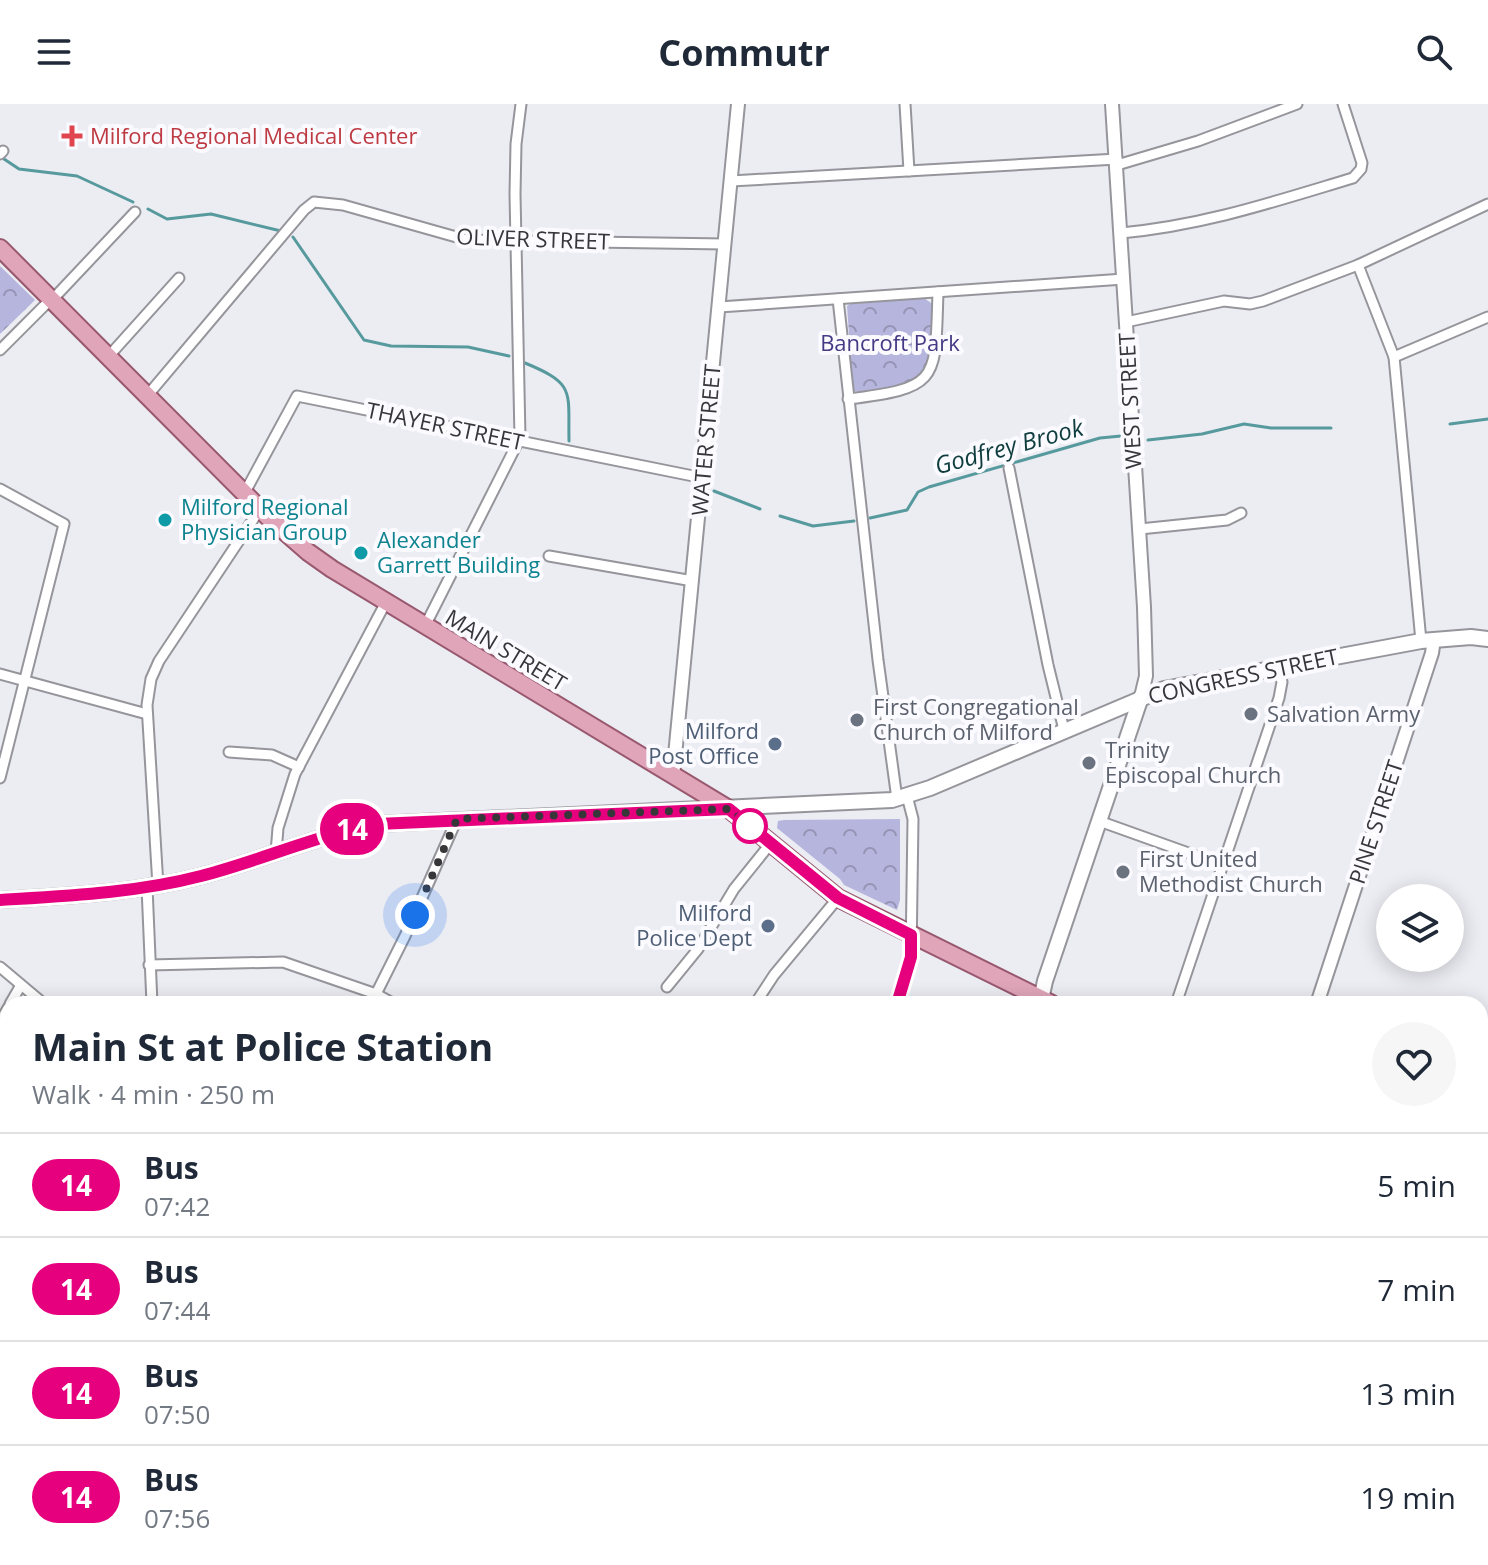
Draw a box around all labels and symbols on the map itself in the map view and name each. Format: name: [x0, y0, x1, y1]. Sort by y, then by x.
place label: Milford Regional Medical Center: [90, 120, 417, 150]
marker: Milford Regional Medical Center: [61, 125, 83, 147]
street label: OLIVER STREET: [456, 220, 610, 256]
park label: Bancroft Park: [820, 327, 960, 357]
street label: WEST STREET: [1110, 332, 1148, 470]
street label: WATER STREET: [683, 363, 727, 517]
street label: THAYER STREET: [364, 394, 527, 456]
water label: Godfrey Brook: [931, 410, 1088, 481]
place label: Milford Regional Physician Group: [181, 491, 349, 546]
marker: Milford Regional Physician Group: [156, 511, 174, 529]
place label: Alexander Garrett Building: [377, 524, 540, 579]
marker: Alexander Garrett Building: [352, 544, 370, 562]
street label: MAIN STREET: [440, 601, 573, 697]
street label: CONGRESS STREET: [1145, 640, 1341, 710]
place label: First Congregational Church of Milford: [873, 691, 1079, 746]
place label: Salvation Army: [1267, 698, 1421, 728]
marker: Salvation Army: [1242, 705, 1260, 723]
marker: First Congregational Church of Milford: [848, 711, 866, 729]
place label: Milford Post Office: [648, 715, 759, 770]
place label: Trinity Episcopal Church: [1105, 734, 1281, 789]
marker: Milford Post Office: [766, 735, 784, 753]
marker: Trinity Episcopal Church: [1080, 754, 1098, 772]
street label: PINE STREET: [1341, 756, 1409, 887]
line badge: 14: [316, 803, 388, 855]
unlabelled marker: [733, 809, 767, 843]
place label: First United Methodist Church: [1139, 843, 1323, 898]
marker: First United Methodist Church: [1114, 863, 1132, 881]
your location: [395, 895, 435, 935]
place label: Milford Police Dept: [636, 897, 752, 952]
marker: Milford Police Dept: [759, 917, 777, 935]

